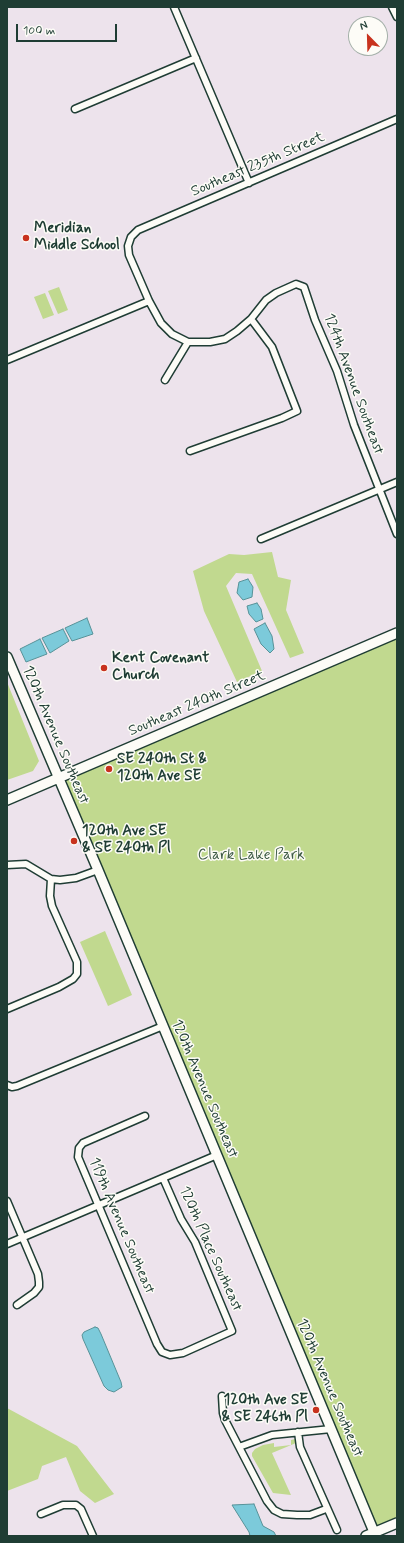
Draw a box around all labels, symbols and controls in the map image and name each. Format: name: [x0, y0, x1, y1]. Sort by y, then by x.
scale bar: [18, 16, 119, 42]
north arrow: [348, 16, 388, 56]
text: N: [358, 18, 370, 34]
text: 100 m: [23, 23, 55, 39]
street label: Southeast 235th Street: [188, 129, 328, 201]
place label: Meridian Middle School: [34, 220, 120, 255]
marker: Meridian Middle School: [21, 233, 31, 243]
street label: 124th Avenue Southeast: [319, 311, 387, 457]
place label: Kent Covenant Church: [112, 650, 209, 685]
street label: 120th Avenue Southeast: [18, 663, 92, 807]
marker: Kent Covenant Church: [99, 663, 109, 673]
street label: Southeast 240th Street: [126, 667, 268, 741]
place label: SE 240th St & 120th Ave SE: [117, 751, 207, 786]
marker: SE 240th St & 120th Ave SE: [104, 764, 114, 774]
place label: 120th Ave SE & SE 240th Pl: [82, 823, 171, 858]
marker: 120th Ave SE & SE 240th Pl: [69, 836, 79, 846]
park label: Clark Lake Park: [198, 847, 304, 865]
street label: 120th Avenue Southeast: [167, 1017, 241, 1161]
street label: 119th Avenue Southeast: [84, 1155, 158, 1297]
street label: 120th Place Southeast: [174, 1184, 246, 1314]
street label: 120th Avenue Southeast: [292, 1316, 366, 1460]
place label: 120th Ave SE & SE 246th Pl: [221, 1392, 308, 1427]
marker: 120th Ave SE & SE 246th Pl: [311, 1405, 321, 1415]

